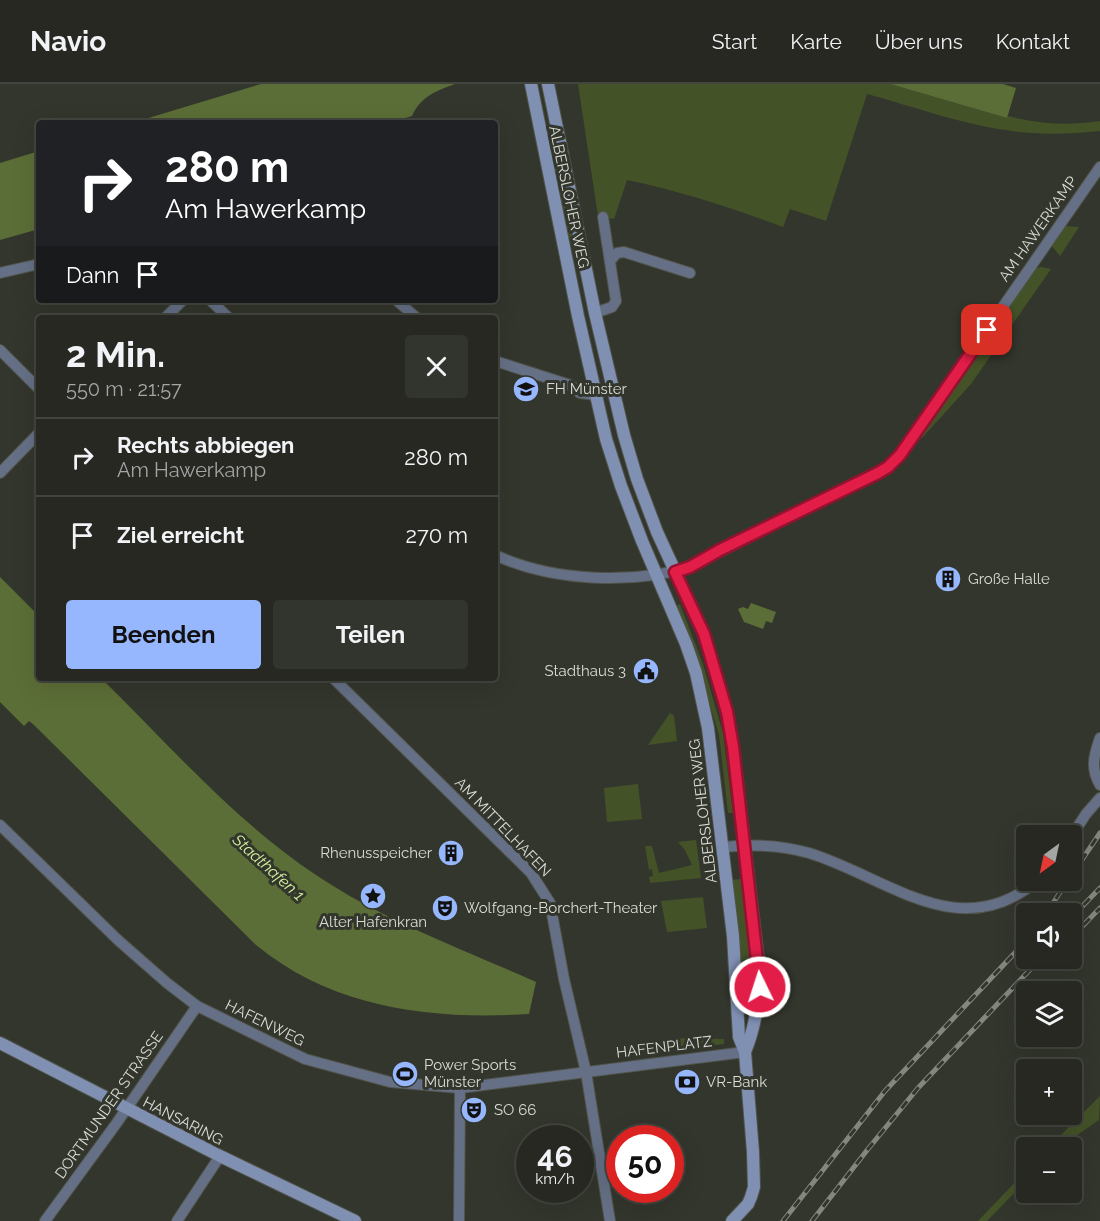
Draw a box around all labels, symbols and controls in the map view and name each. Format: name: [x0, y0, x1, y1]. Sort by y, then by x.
text: Navio: [30, 25, 106, 58]
text: Start: [712, 29, 757, 54]
text: Karte: [790, 29, 842, 54]
text: Über uns: [875, 29, 963, 54]
text: Kontakt: [996, 29, 1070, 54]
street label: ALBERSLOHER WEG: [545, 124, 593, 270]
text: 280 m: [165, 143, 289, 192]
icon: right: [66, 144, 144, 222]
street label: AM HAWERKAMP: [995, 173, 1081, 285]
text: Am Hawerkamp: [165, 193, 366, 224]
icon: arrive: [131, 258, 164, 291]
text: Dann: [66, 262, 119, 288]
pin: [961, 304, 1012, 355]
icon: arrive: [970, 313, 1003, 346]
text: 2 Min.: [66, 333, 165, 375]
button: close: [405, 335, 468, 398]
school or university icon: FH Münster: [511, 374, 541, 404]
text: 550 m · 21:57: [66, 377, 182, 401]
place label: FH Münster: [546, 380, 627, 398]
text: Rechts abbiegen: [117, 432, 294, 458]
icon: right: [66, 441, 99, 474]
text: 280 m: [404, 444, 468, 470]
text: Am Hawerkamp: [117, 458, 266, 482]
icon: arrive: [66, 519, 99, 552]
text: Ziel erreicht: [117, 522, 244, 548]
text: 270 m: [406, 522, 468, 548]
building icon: Große Halle: [933, 564, 963, 594]
place label: Große Halle: [968, 570, 1050, 588]
button: Beenden: [66, 600, 261, 669]
button: Teilen: [273, 600, 468, 669]
public building icon: Stadthaus 3: [631, 656, 661, 686]
place label: Stadthaus 3: [545, 662, 626, 680]
street label: ALBERSLOHER WEG: [685, 738, 721, 884]
street label: AM MITTELHAFEN: [451, 774, 555, 880]
north arrow: [1016, 825, 1082, 891]
map controls: [1016, 825, 1082, 1203]
water label: Stadthafen 1: [228, 830, 308, 905]
building icon: Rhenusspeicher: [436, 838, 466, 868]
place label: Rhenusspeicher: [320, 844, 433, 862]
place icon: Alter Hafenkran: [358, 881, 388, 911]
theatre icon: Wolfgang-Borchert-Theater: [430, 893, 460, 923]
place label: Wolfgang-Borchert-Theater: [464, 899, 658, 917]
button: sound: [1016, 903, 1082, 969]
place label: Alter Hafenkran: [319, 913, 427, 931]
position arrow: [728, 955, 792, 1019]
button: layers: [1016, 981, 1082, 1047]
street label: HAFENWEG: [222, 996, 308, 1050]
street label: DORTMUNDER STRASSE: [51, 1028, 167, 1182]
street label: HAFENPLATZ: [615, 1032, 713, 1062]
place label: Power Sports Münster: [424, 1056, 516, 1091]
sports icon: Power Sports Münster: [390, 1059, 420, 1089]
button: +: [1016, 1059, 1082, 1125]
bank icon: VR-Bank: [672, 1067, 702, 1097]
place label: VR-Bank: [706, 1073, 767, 1091]
street label: HANSARING: [140, 1093, 226, 1149]
theatre icon: SO 66: [459, 1095, 489, 1125]
place label: SO 66: [494, 1101, 536, 1119]
speed limit sign: 50: [606, 1125, 684, 1203]
button: −: [1016, 1137, 1082, 1203]
text: 46: [537, 1139, 573, 1174]
text: km/h: [535, 1170, 575, 1188]

